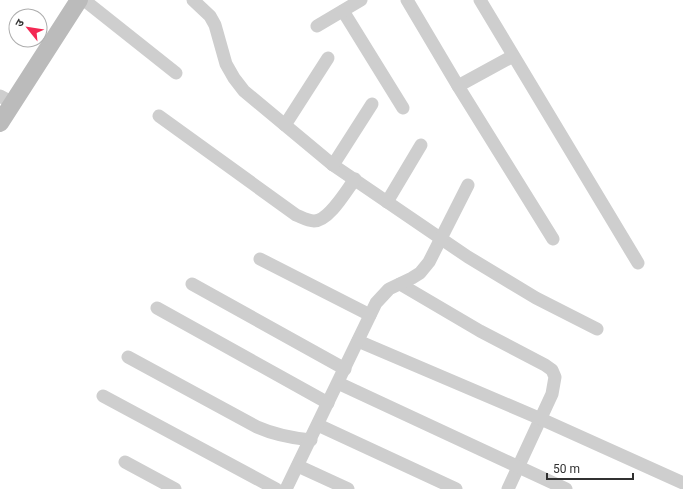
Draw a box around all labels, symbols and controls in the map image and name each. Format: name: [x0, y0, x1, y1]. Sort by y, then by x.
north arrow: [8, 8, 48, 48]
text: उ: [13, 17, 27, 29]
scale bar: [547, 455, 633, 481]
text: 50 m: [553, 462, 580, 476]

